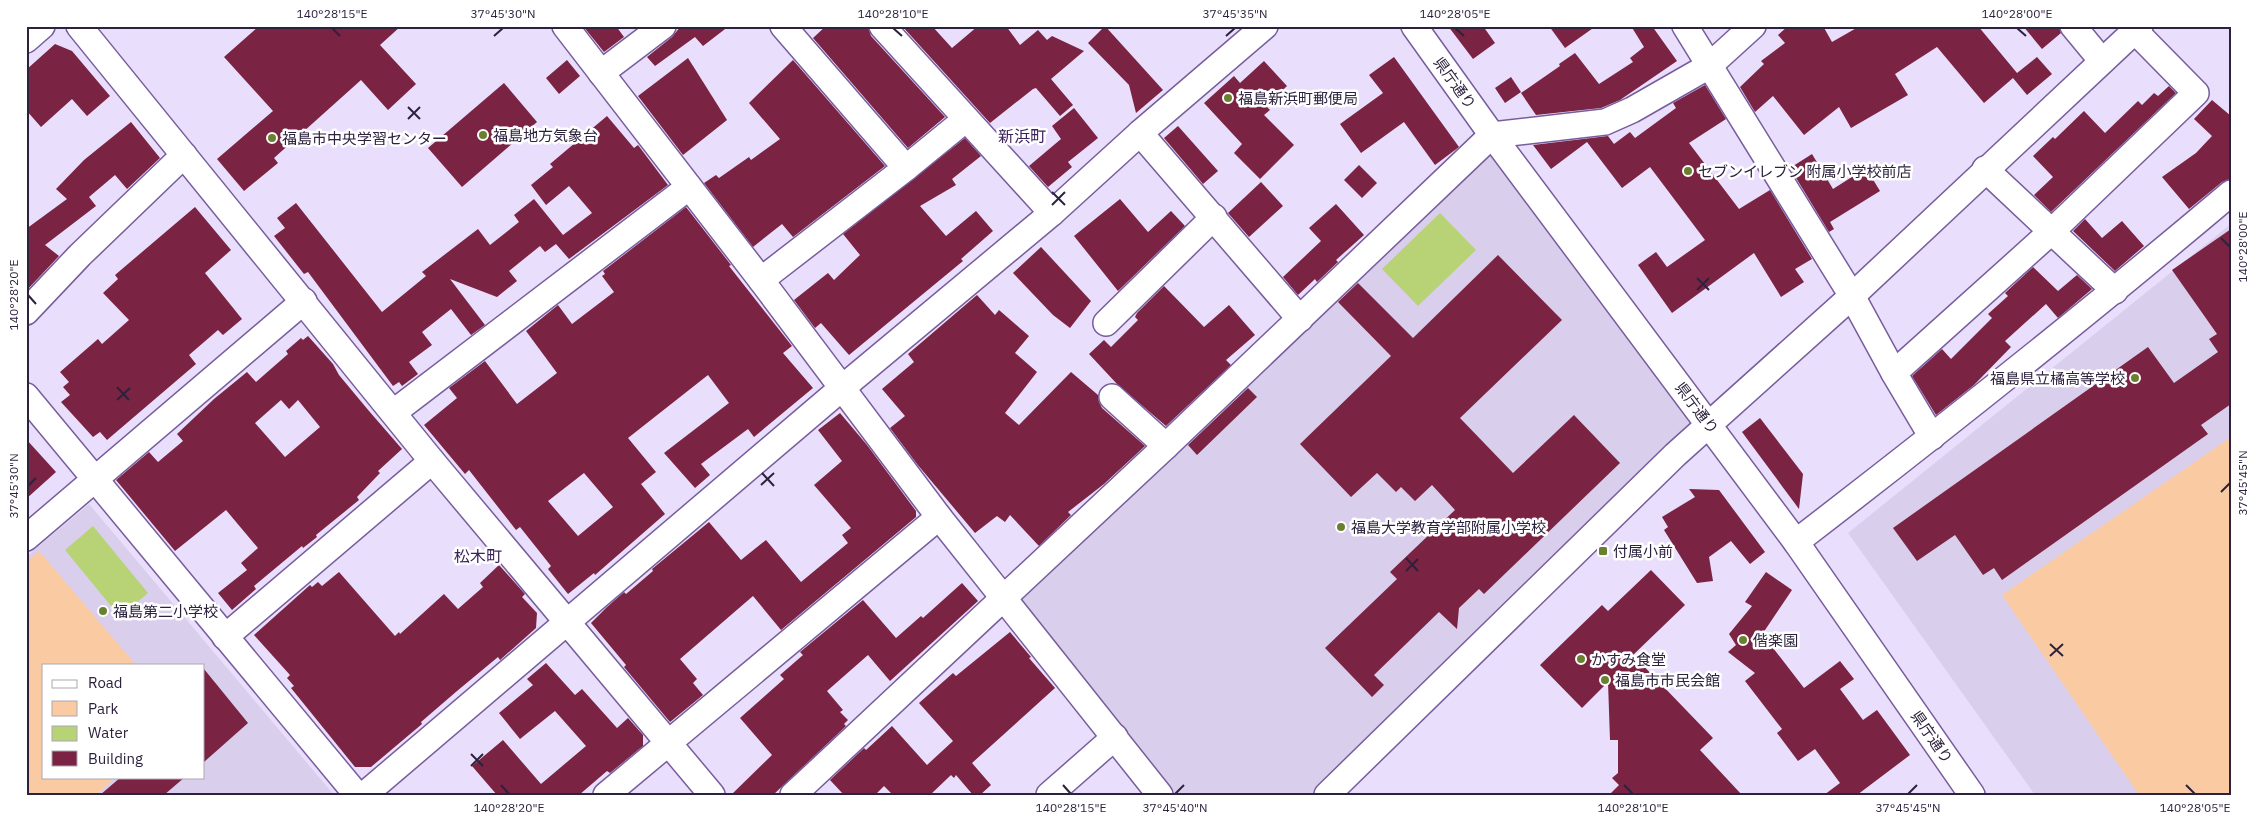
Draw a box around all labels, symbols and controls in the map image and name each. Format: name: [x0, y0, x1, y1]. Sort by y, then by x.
text: 140°28'15"E: [297, 6, 367, 21]
text: 37°45'30"N: [470, 6, 536, 21]
text: 140°28'10"E: [858, 6, 928, 21]
text: 37°45'35"N: [1202, 6, 1268, 21]
text: 140°28'05"E: [1420, 6, 1490, 21]
text: 140°28'00"E: [1982, 6, 2052, 21]
street label: 県庁通り: [1430, 53, 1480, 113]
place label: 福島新浜町郵便局: [1238, 89, 1358, 108]
marker: 福島新浜町郵便局: [1222, 92, 1234, 104]
place label: 福島地方気象台: [493, 126, 598, 145]
district label: 新浜町: [998, 126, 1046, 146]
place label: 福島市中央学習センター: [282, 129, 447, 148]
marker: 福島地方気象台: [477, 129, 489, 141]
marker: 福島市中央学習センター: [266, 132, 278, 144]
place label: セブンイレブン 附属小学校前店: [1698, 162, 1912, 181]
marker: セブンイレブン 附属小学校前店: [1682, 165, 1694, 177]
text: 140°28'00"E: [2235, 212, 2250, 282]
text: 140°28'20"E: [6, 260, 21, 330]
place label: 福島県立橘高等学校: [1990, 369, 2125, 388]
marker: 福島県立橘高等学校: [2129, 372, 2141, 384]
street label: 県庁通り: [1671, 378, 1723, 438]
text: 37°45'45"N: [2235, 450, 2250, 516]
text: 37°45'30"N: [6, 453, 21, 519]
place label: 福島大学教育学部附属小学校: [1351, 518, 1546, 537]
marker: 福島大学教育学部附属小学校: [1335, 521, 1347, 533]
place label: 付属小前: [1613, 542, 1673, 561]
marker: 付属小前: [1597, 545, 1609, 557]
district label: 松木町: [454, 546, 502, 566]
place label: 福島第二小学校: [113, 602, 218, 621]
marker: 福島第二小学校: [97, 605, 109, 617]
place label: 偕楽園: [1753, 631, 1798, 650]
marker: 偕楽園: [1737, 634, 1749, 646]
place label: かすみ食堂: [1591, 650, 1666, 669]
marker: かすみ食堂: [1575, 653, 1587, 665]
legend: [42, 664, 205, 778]
place label: 福島市市民会館: [1615, 671, 1720, 690]
text: Road: [88, 673, 123, 692]
marker: 福島市市民会館: [1599, 674, 1611, 686]
text: Park: [88, 699, 118, 718]
street label: 県庁通り: [1907, 707, 1957, 767]
text: Water: [88, 723, 129, 742]
text: Building: [88, 749, 143, 768]
text: 140°28'20"E: [474, 800, 544, 815]
text: 140°28'15"E: [1036, 800, 1106, 815]
text: 37°45'40"N: [1142, 800, 1208, 815]
text: 140°28'10"E: [1598, 800, 1668, 815]
text: 37°45'45"N: [1875, 800, 1941, 815]
text: 140°28'05"E: [2160, 800, 2230, 815]

